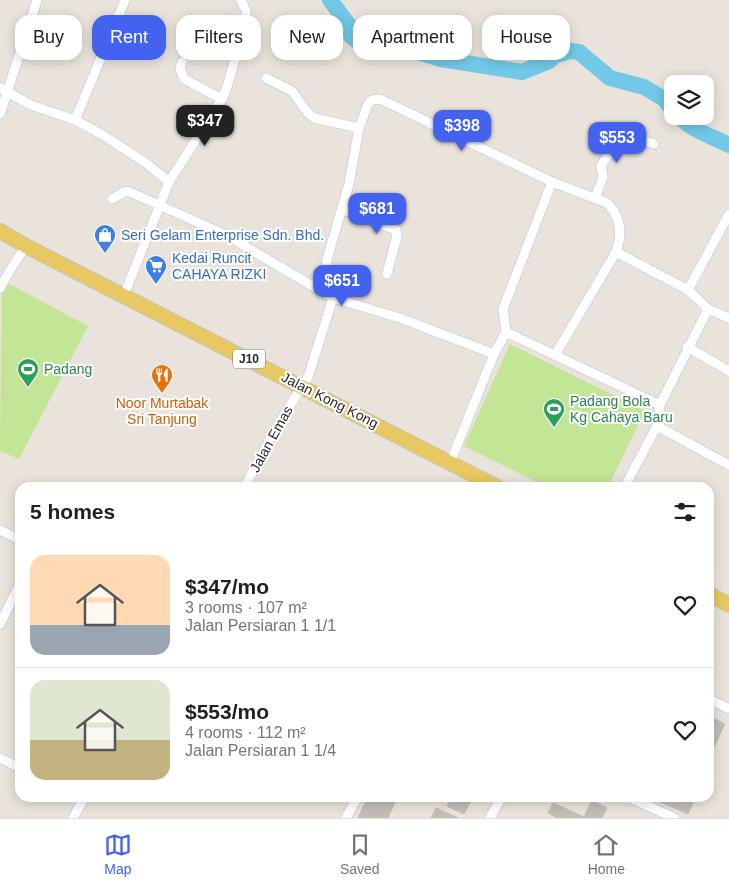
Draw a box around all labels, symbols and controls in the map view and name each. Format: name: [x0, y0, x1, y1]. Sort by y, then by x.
chip: Buy: [15, 15, 82, 60]
chip: Rent: [92, 15, 166, 60]
chip: Filters: [176, 15, 261, 60]
chip: New: [271, 15, 343, 60]
chip: Apartment: [353, 15, 472, 60]
chip: House: [482, 15, 570, 60]
map controls: [664, 75, 714, 125]
button: layers: [664, 75, 714, 125]
pin: $347: [175, 104, 235, 147]
pin: $398: [432, 110, 492, 152]
text: $347: [187, 112, 223, 129]
text: $398: [444, 117, 480, 134]
pin: $553: [587, 121, 647, 164]
text: $553: [599, 129, 635, 146]
pin: $681: [347, 192, 407, 235]
text: $681: [359, 200, 395, 217]
shop icon: Seri Gelam Enterprise Sdn. Bhd.: [93, 223, 117, 254]
place label: Seri Gelam Enterprise Sdn. Bhd.: [121, 227, 324, 243]
place label: Kedai Runcit CAHAYA RIZKI: [172, 250, 266, 282]
supermarket icon: Kedai Runcit CAHAYA RIZKI: [144, 254, 168, 285]
pin: $651: [312, 264, 372, 307]
text: $651: [324, 272, 360, 289]
road number: J10: [233, 349, 265, 368]
sports icon: Padang: [16, 357, 40, 388]
place label: Padang: [44, 361, 92, 377]
restaurant icon: Noor Murtabak Sri Tanjung: [150, 363, 174, 394]
street label: Jalan Kong Kong: [279, 369, 381, 431]
place label: Padang Bola Kg Cahaya Baru: [570, 393, 673, 425]
place label: Noor Murtabak Sri Tanjung: [116, 395, 209, 427]
sports icon: Padang Bola Kg Cahaya Baru: [542, 397, 566, 428]
street label: Jalan Emas: [246, 403, 296, 475]
icon: filters: [671, 498, 699, 526]
text: 5 homes: [30, 500, 115, 523]
icon: home: [70, 575, 130, 635]
text: $347/mo: [185, 575, 269, 598]
icon: heart: [671, 591, 699, 619]
text: 3 rooms · 107 m²: [185, 599, 307, 616]
text: Jalan Persiaran 1 1/1: [185, 617, 336, 634]
icon: home: [70, 700, 130, 760]
text: $553/mo: [185, 700, 269, 723]
icon: heart: [671, 716, 699, 744]
text: 4 rooms · 112 m²: [185, 724, 306, 741]
text: Jalan Persiaran 1 1/4: [185, 742, 336, 759]
tab: Map: [104, 831, 132, 877]
tab: Saved: [340, 831, 380, 877]
tab: Home: [588, 831, 625, 877]

